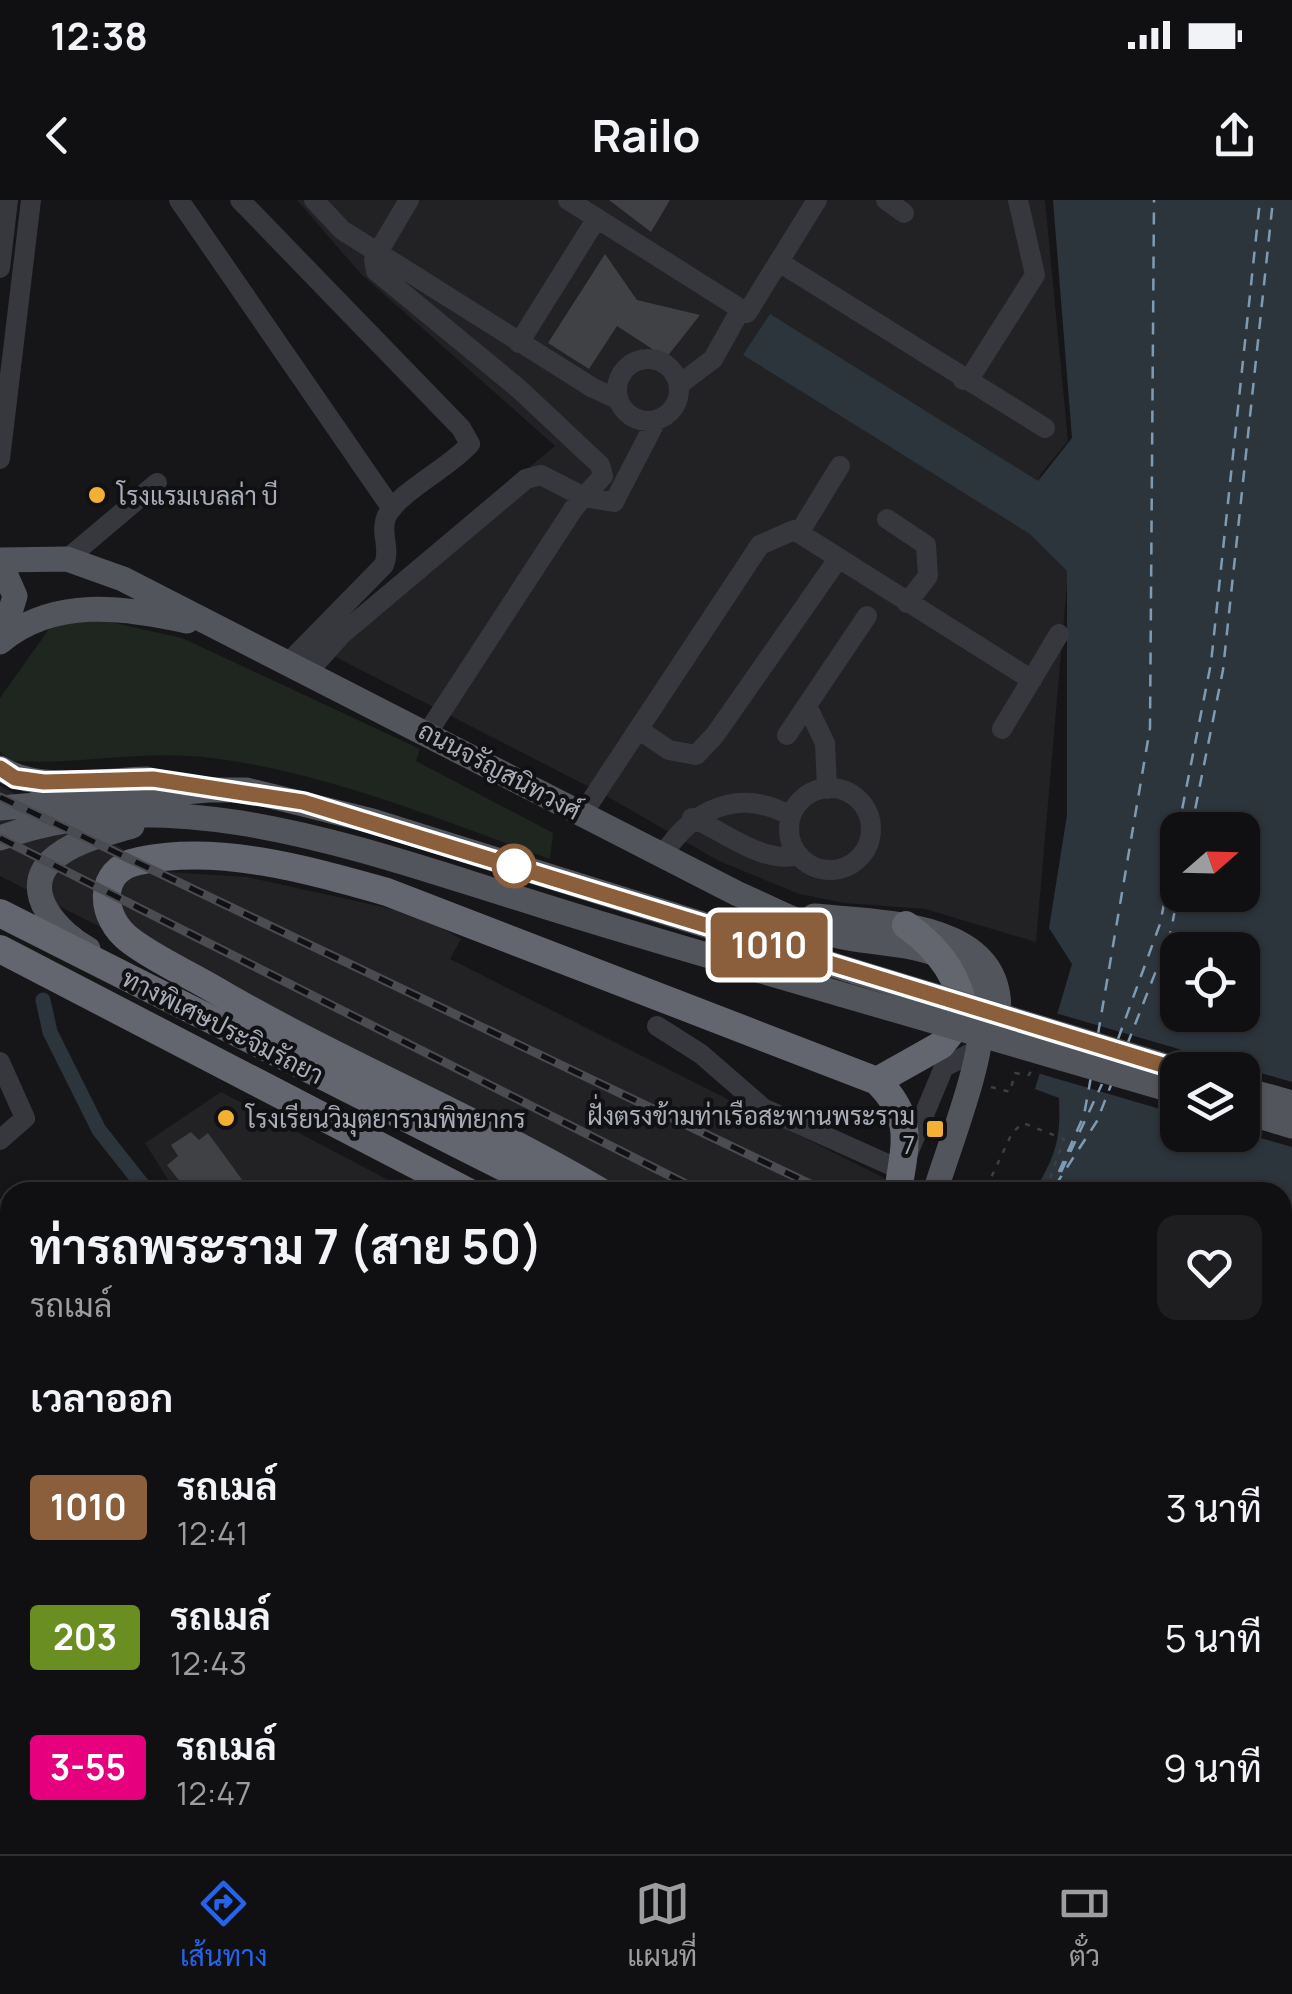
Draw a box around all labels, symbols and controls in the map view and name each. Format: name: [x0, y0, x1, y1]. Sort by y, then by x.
text: 12:38: [50, 9, 148, 61]
text: Railo: [592, 104, 700, 166]
icon: back: [30, 108, 85, 163]
icon: share: [1207, 108, 1262, 163]
place label: โรงแรมเบลล่า บี: [115, 478, 278, 513]
marker: โรงแรมเบลล่า บี: [86, 484, 108, 506]
street label: ถนนจรัญสนิทวงศ์: [413, 712, 587, 828]
north arrow: [1160, 812, 1260, 912]
map controls: [1160, 812, 1260, 1152]
unlabelled marker: [493, 845, 535, 887]
line badge: 1010: [699, 912, 839, 978]
text: 1010: [731, 921, 807, 969]
button: locate: [1160, 932, 1260, 1032]
street label: ทางพิเศษประจิมรัถยา: [116, 960, 330, 1092]
button: layers: [1160, 1052, 1260, 1152]
place label: ฝั่งตรงข้ามท่าเรือสะพานพระราม 7: [587, 1094, 915, 1162]
place label: โรงเรียนวิมุตยารามพิทยากร: [244, 1101, 526, 1137]
marker: โรงเรียนวิมุตยารามพิทยากร: [215, 1107, 237, 1129]
marker: ฝั่งตรงข้ามท่าเรือสะพานพระราม 7: [924, 1118, 946, 1140]
text: ท่ารถพระราม 7 (สาย 50): [30, 1213, 543, 1278]
button: heart: [1157, 1215, 1262, 1320]
text: รถเมล์: [30, 1283, 112, 1327]
text: เวลาออก: [30, 1371, 173, 1423]
text: รถเมล์: [177, 1459, 278, 1511]
text: 3 นาที: [1166, 1481, 1262, 1533]
text: 1010: [50, 1483, 127, 1531]
text: 12:41: [177, 1511, 248, 1555]
text: รถเมล์: [170, 1589, 271, 1641]
text: 5 นาที: [1165, 1611, 1262, 1663]
text: 203: [53, 1613, 117, 1661]
text: 12:43: [170, 1641, 247, 1685]
text: รถเมล์: [176, 1719, 277, 1771]
text: 9 นาที: [1163, 1741, 1262, 1793]
text: 3-55: [50, 1743, 126, 1791]
text: 12:47: [176, 1771, 251, 1815]
tab: เส้นทาง: [180, 1876, 267, 1974]
tab: แผนที่: [627, 1876, 697, 1974]
tab: ตั๋ว: [1057, 1876, 1112, 1974]

